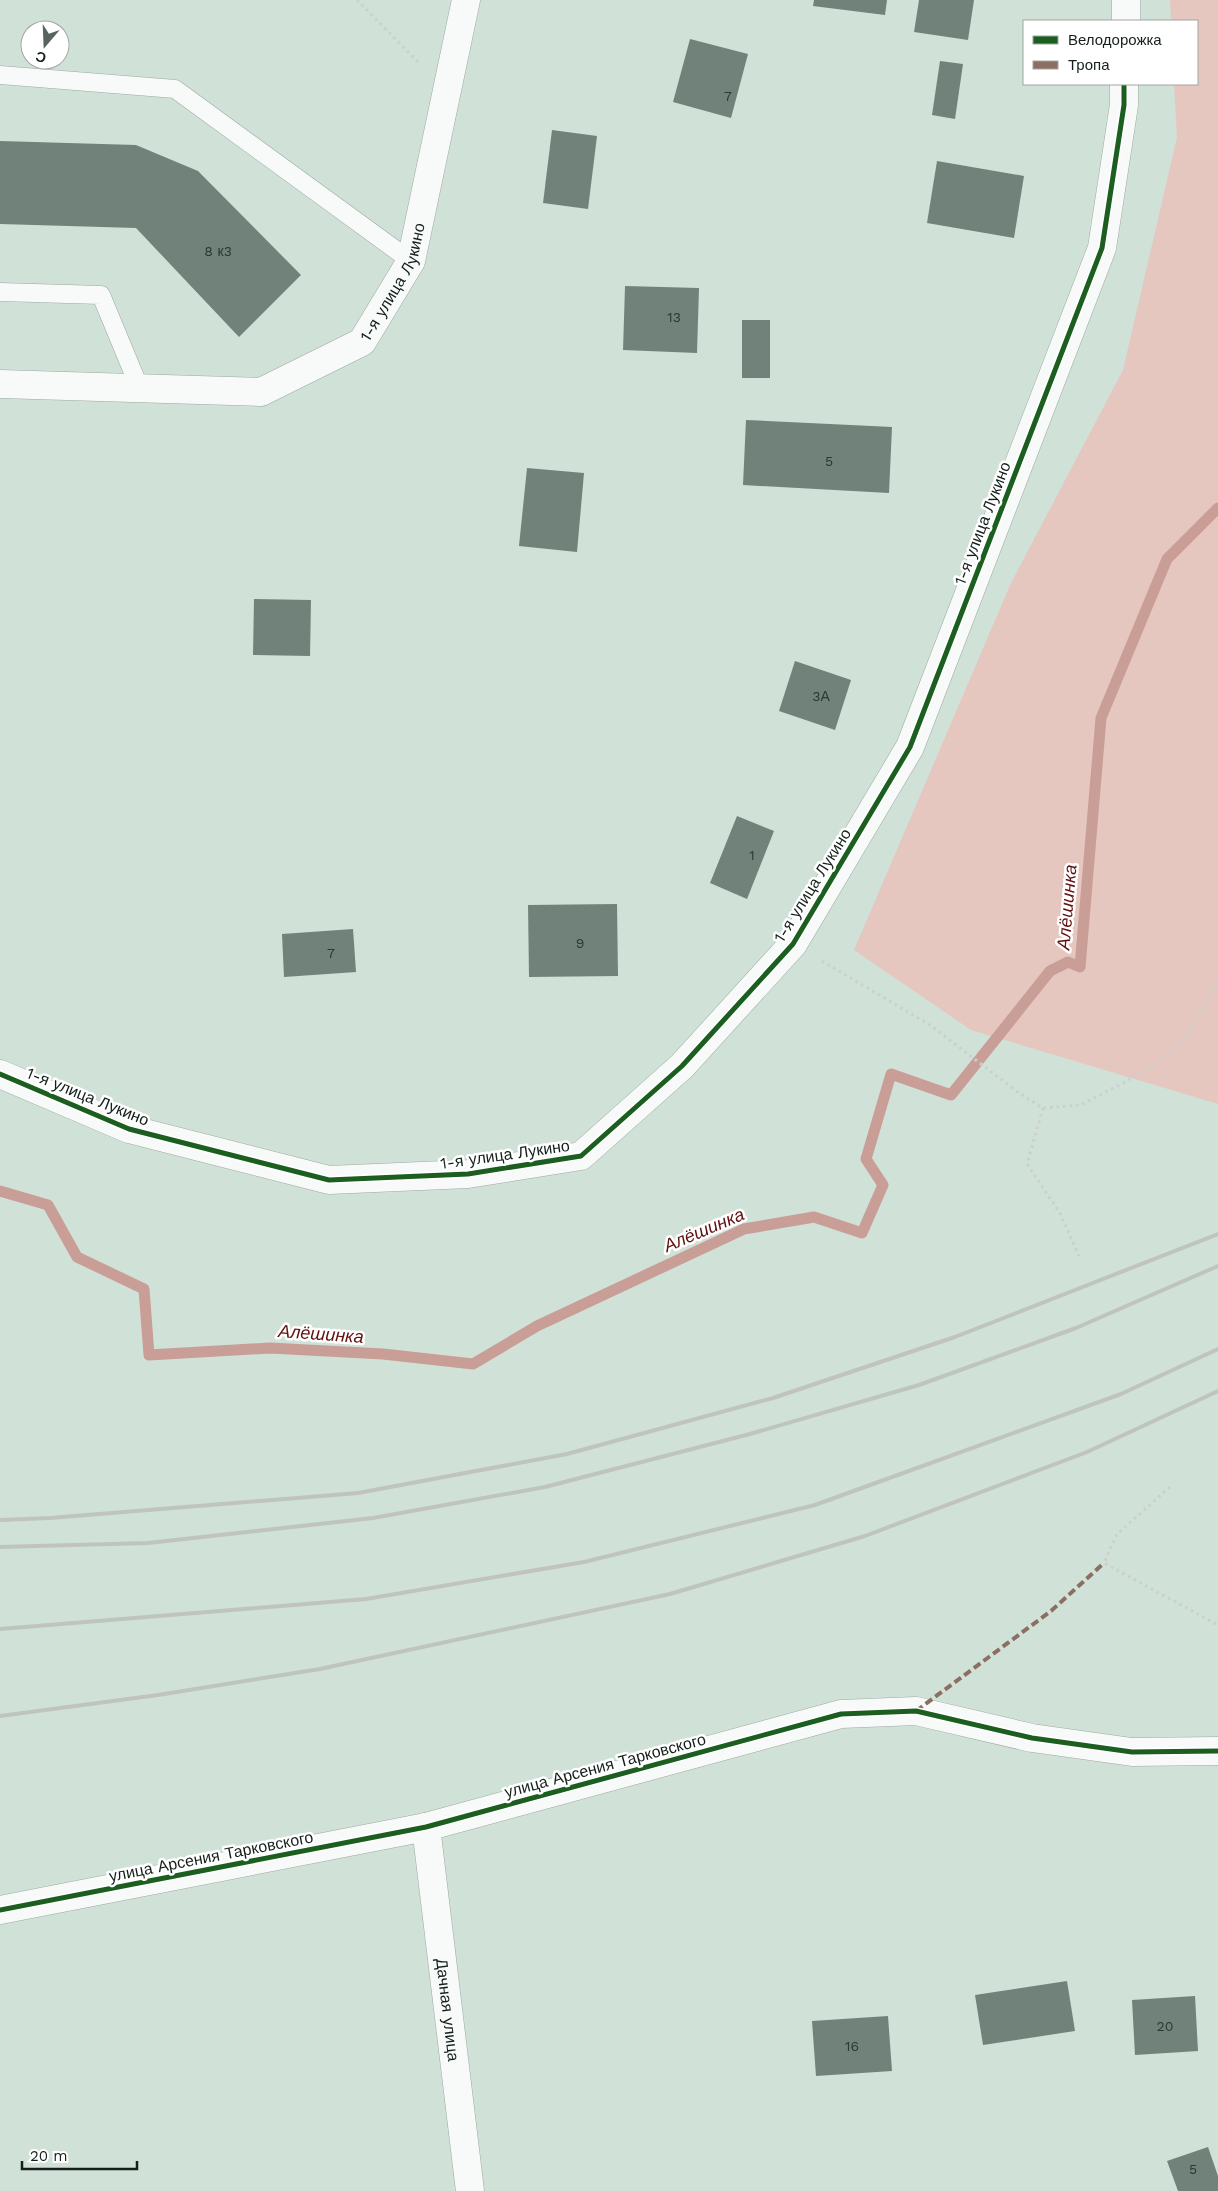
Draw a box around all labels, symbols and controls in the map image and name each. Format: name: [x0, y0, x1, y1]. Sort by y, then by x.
north arrow: [20, 20, 70, 70]
legend: [1023, 20, 1198, 85]
text: Велодорожка: [1068, 31, 1162, 49]
text: С: [33, 48, 48, 67]
text: Тропа: [1068, 56, 1110, 74]
house number: 7: [724, 88, 732, 104]
street label: 1-я улица Лукино: [356, 221, 429, 345]
house number: 8 к3: [204, 243, 232, 259]
house number: 13: [667, 309, 681, 325]
house number: 5: [825, 453, 833, 469]
street label: 1-я улица Лукино: [950, 459, 1015, 587]
house number: 3А: [812, 688, 830, 704]
street label: 1-я улица Лукино: [770, 825, 855, 946]
house number: 1: [749, 847, 755, 863]
water label: Алёшинка: [1052, 863, 1081, 951]
house number: 9: [576, 935, 584, 951]
house number: 7: [327, 945, 335, 961]
street label: 1-я улица Лукино: [24, 1063, 152, 1130]
street label: 1-я улица Лукино: [439, 1136, 571, 1173]
water label: Алёшинка: [659, 1203, 747, 1256]
water label: Алёшинка: [277, 1320, 364, 1347]
street label: улица Арсения Тарковского: [502, 1729, 708, 1802]
street label: улица Арсения Тарковского: [107, 1827, 315, 1886]
street label: Дачная улица: [432, 1957, 463, 2062]
house number: 20: [1157, 2018, 1173, 2034]
house number: 16: [845, 2038, 859, 2054]
scale bar: [22, 2138, 138, 2170]
text: 20 m: [30, 2147, 68, 2165]
house number: 5: [1189, 2161, 1197, 2177]

